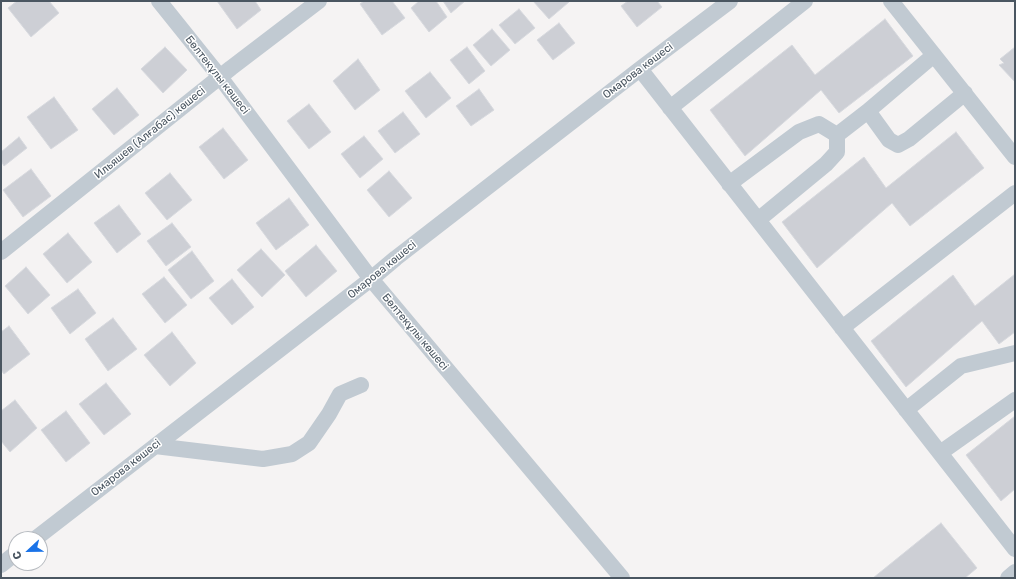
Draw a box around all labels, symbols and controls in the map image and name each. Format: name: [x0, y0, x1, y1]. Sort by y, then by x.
street label: Бөлтекұлы көшесі: [182, 33, 252, 117]
street label: Омарова көшесі: [600, 40, 676, 102]
street label: Ильяшев (Алғабас) көшесі: [92, 84, 208, 182]
street label: Омарова көшесі: [345, 238, 419, 302]
street label: Бөлтекұлы көшесі: [379, 291, 451, 373]
street label: Омарова көшесі: [89, 437, 163, 499]
north arrow: [8, 531, 48, 571]
text: С: [10, 549, 25, 561]

